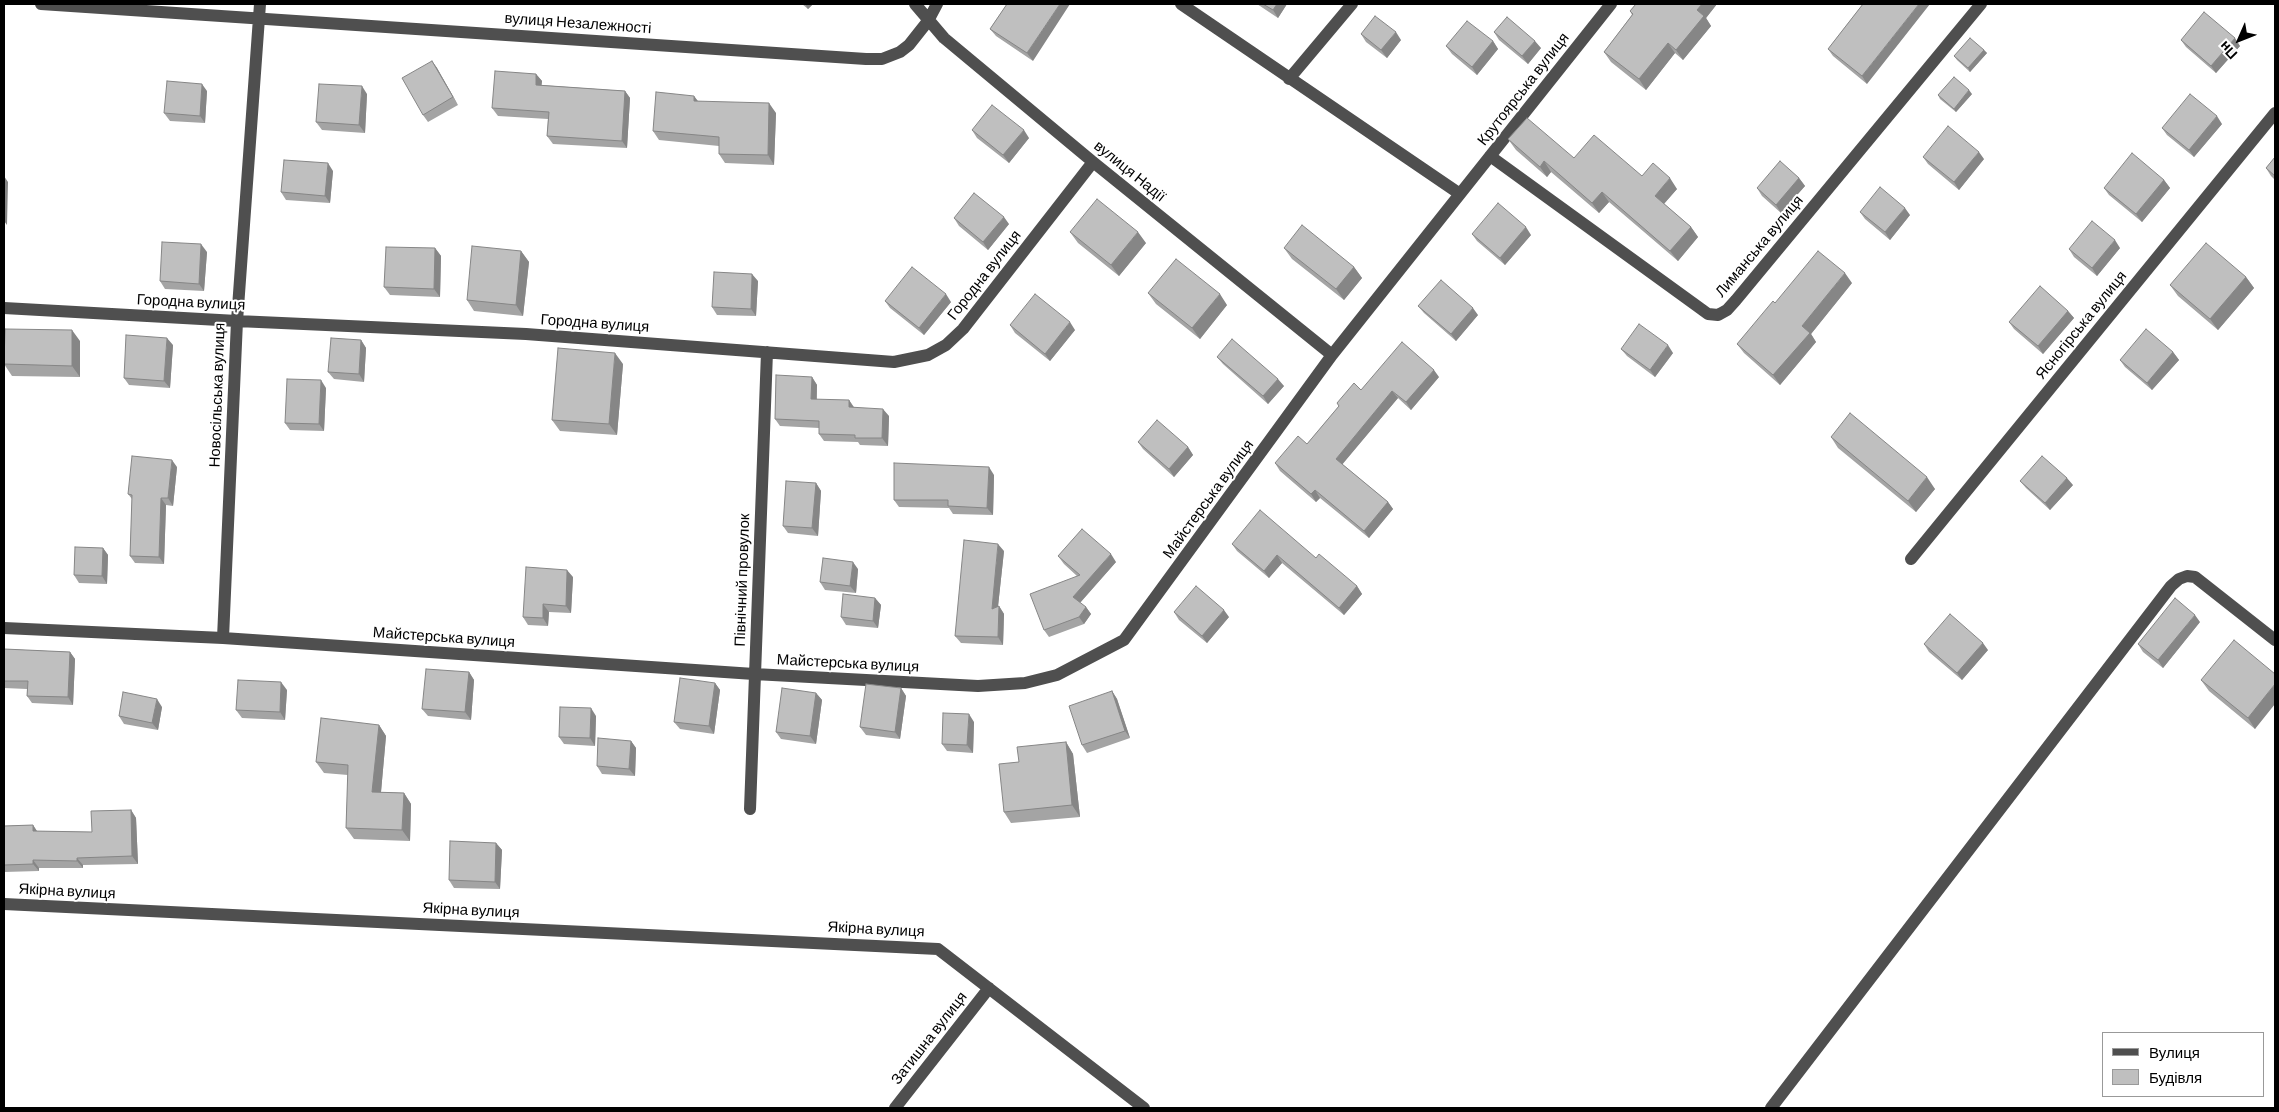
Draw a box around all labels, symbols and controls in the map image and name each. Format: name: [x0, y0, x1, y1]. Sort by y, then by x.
street label: вулиця Незалежності: [504, 9, 652, 37]
north arrow: [2214, 15, 2264, 65]
street label: Крутоярська вулиця: [1473, 29, 1573, 149]
text: Пн: [2215, 38, 2240, 63]
street label: вулиця Надії: [1090, 137, 1170, 205]
street label: Лиманська вулиця: [1711, 191, 1807, 301]
street label: Городна вулиця: [943, 227, 1025, 323]
street label: Ясногірська вулиця: [2032, 267, 2130, 383]
street label: Городна вулиця: [136, 290, 246, 314]
street label: Городна вулиця: [540, 310, 650, 336]
street label: Новосільська вулиця: [205, 322, 229, 468]
street label: Майстерська вулиця: [1159, 436, 1257, 562]
street label: Північний провулок: [731, 513, 753, 647]
street label: Майстерська вулиця: [372, 623, 516, 651]
street label: Майстерська вулиця: [776, 650, 920, 676]
street label: Якірна вулиця: [18, 879, 116, 903]
street label: Якірна вулиця: [422, 898, 520, 922]
street label: Якірна вулиця: [827, 917, 925, 941]
street label: Затишна вулиця: [887, 988, 971, 1088]
legend: [2102, 1032, 2264, 1097]
text: Вулиця: [2149, 1043, 2200, 1061]
text: Будівля: [2149, 1068, 2202, 1086]

